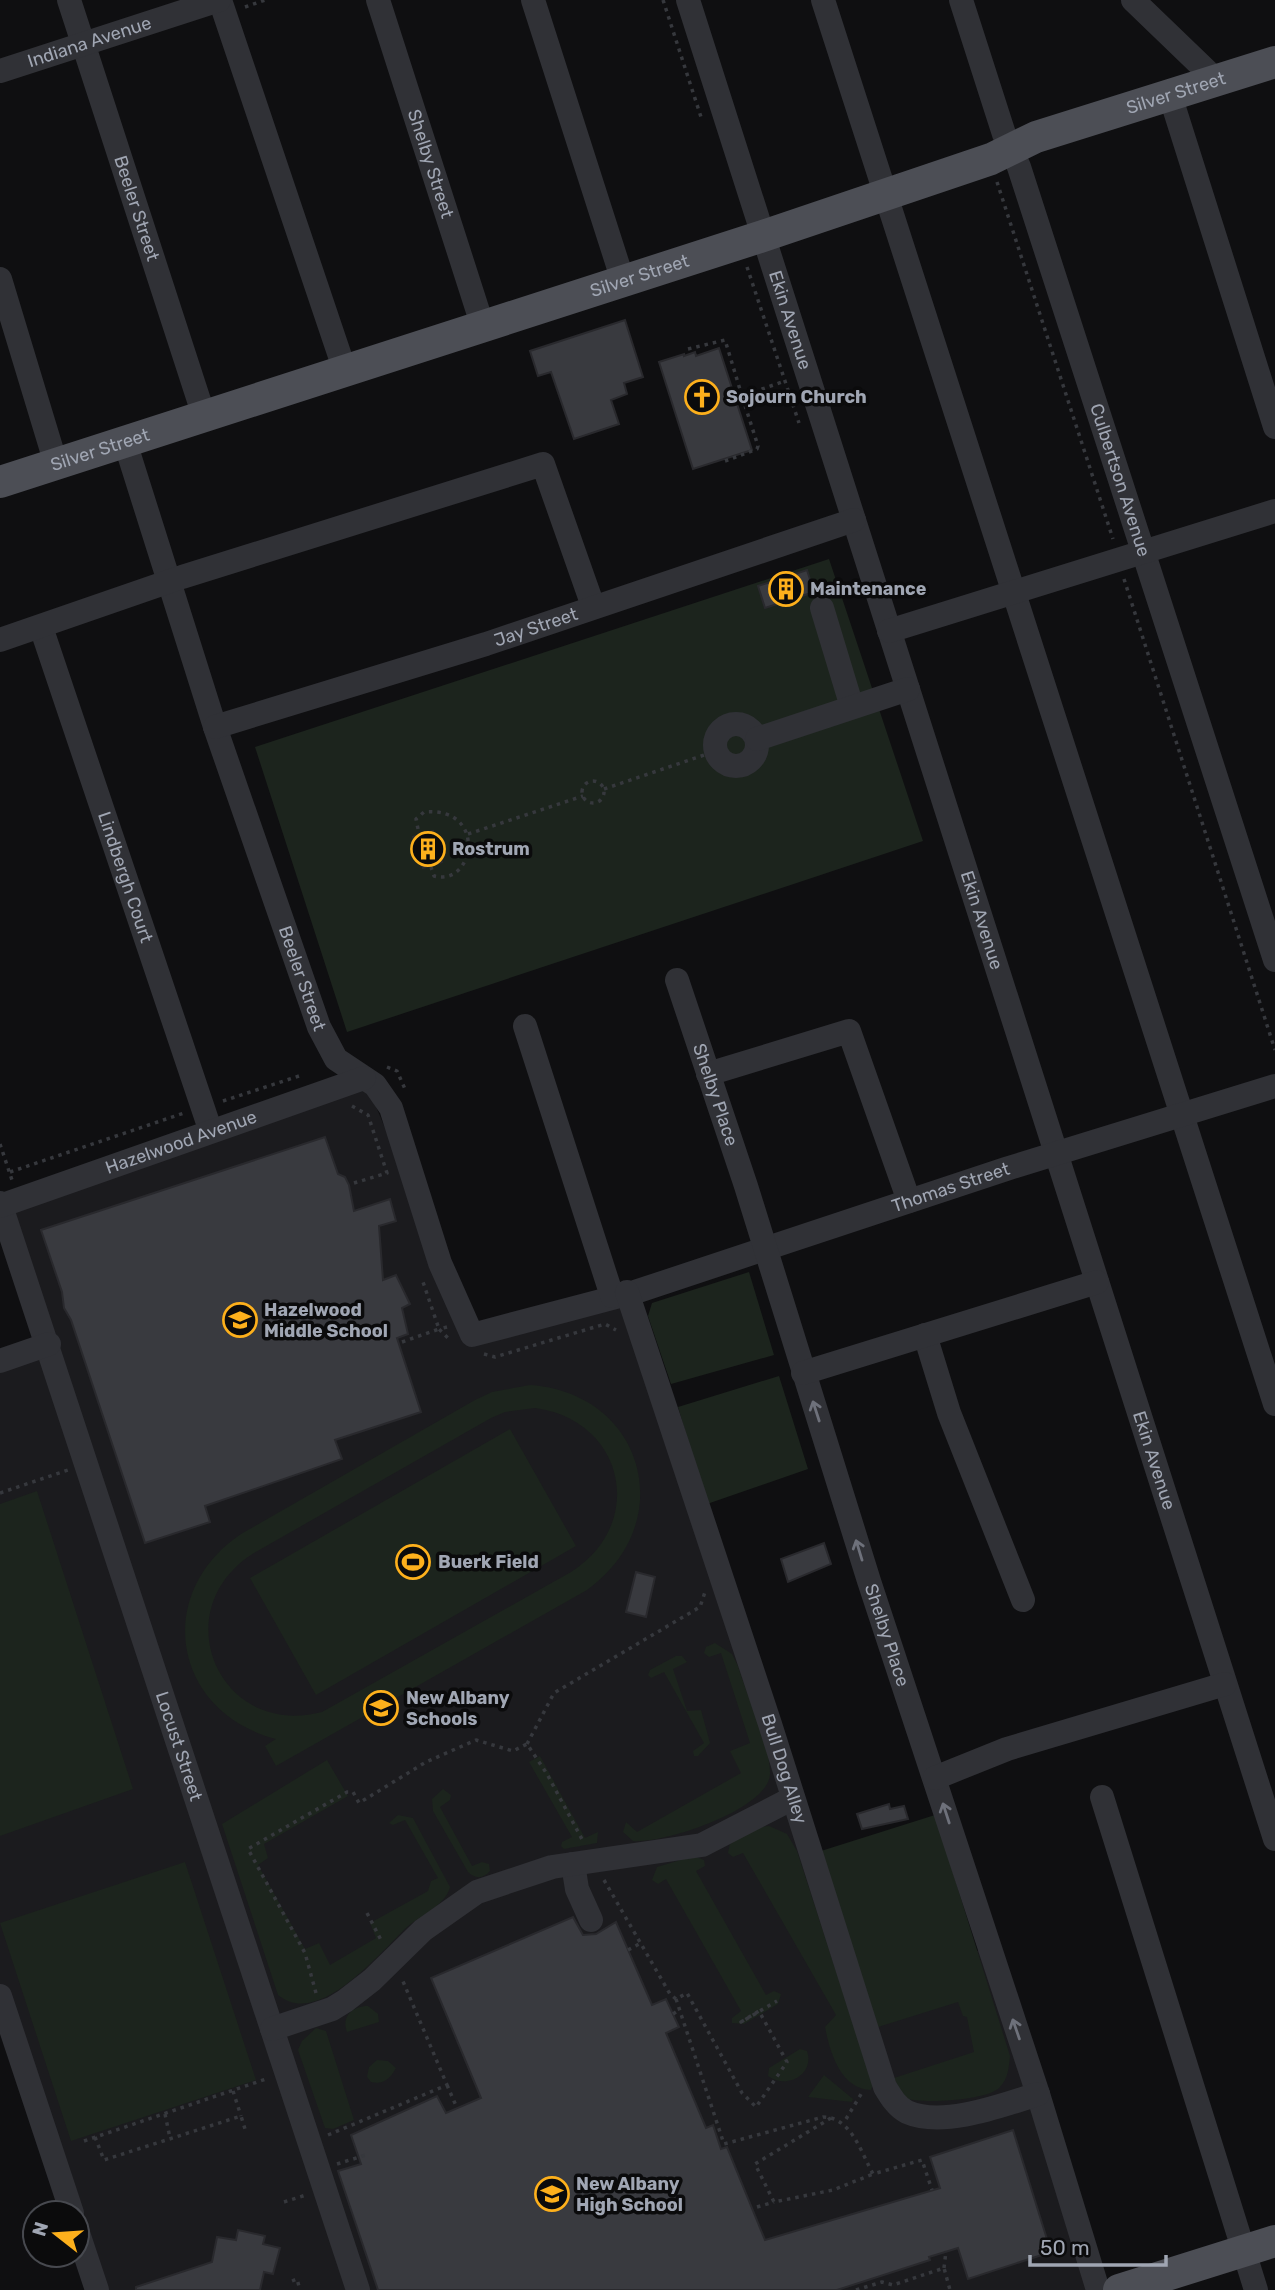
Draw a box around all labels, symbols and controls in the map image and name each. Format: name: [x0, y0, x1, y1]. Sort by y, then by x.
street label: Indiana Avenue: [25, 12, 154, 72]
street label: Silver Street: [1124, 67, 1228, 119]
street label: Shelby Street: [403, 107, 458, 221]
street label: Beeler Street: [109, 153, 164, 264]
street label: Silver Street: [587, 250, 692, 302]
street label: Ekin Avenue: [764, 268, 816, 372]
church icon: Sojourn Church: [683, 378, 721, 416]
place label: Sojourn Church: [726, 386, 867, 408]
street label: Culbertson Avenue: [1085, 401, 1155, 559]
street label: Silver Street: [48, 424, 152, 476]
building icon: Maintenance: [767, 570, 805, 608]
place label: Maintenance: [810, 578, 927, 600]
street label: Jay Street: [491, 603, 581, 652]
street label: Lindbergh Court: [93, 809, 157, 946]
building icon: Rostrum: [409, 830, 447, 868]
place label: Rostrum: [452, 838, 530, 860]
street label: Ekin Avenue: [956, 868, 1008, 972]
street label: Beeler Street: [274, 923, 331, 1034]
street label: Shelby Place: [688, 1041, 743, 1149]
street label: Hazelwood Avenue: [102, 1106, 260, 1179]
street label: Thomas Street: [889, 1158, 1013, 1217]
place label: Hazelwood Middle School: [264, 1299, 388, 1342]
school or university icon: Hazelwood Middle School: [221, 1301, 259, 1339]
one-way arrow: [808, 1400, 821, 1422]
street label: Ekin Avenue: [1128, 1408, 1180, 1513]
one-way arrow: [852, 1539, 865, 1561]
sports icon: Buerk Field: [394, 1543, 432, 1581]
place label: Buerk Field: [438, 1551, 539, 1573]
street label: Shelby Place: [860, 1581, 914, 1689]
place label: New Albany Schools: [406, 1687, 510, 1730]
street label: Locust Street: [151, 1689, 207, 1804]
school or university icon: New Albany Schools: [362, 1689, 400, 1727]
street label: Bull Dog Alley: [756, 1711, 812, 1826]
one-way arrow: [938, 1802, 951, 1824]
one-way arrow: [1009, 2018, 1022, 2040]
place label: New Albany High School: [576, 2173, 683, 2216]
school or university icon: New Albany High School: [533, 2175, 571, 2213]
north arrow: [21, 2199, 91, 2269]
text: N: [27, 2219, 53, 2239]
scale bar: [1030, 2224, 1166, 2268]
text: 50 m: [1040, 2235, 1090, 2260]

